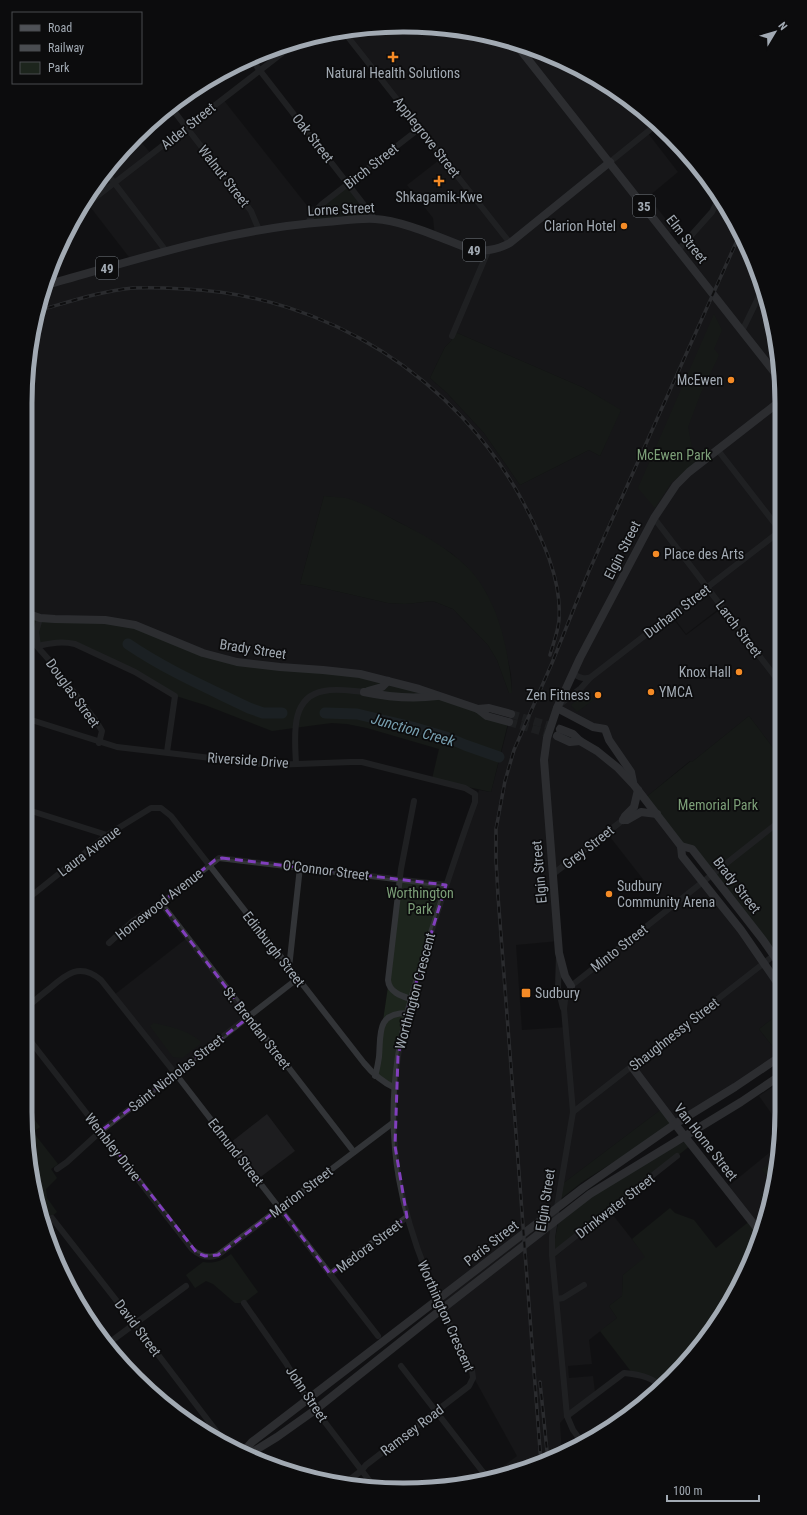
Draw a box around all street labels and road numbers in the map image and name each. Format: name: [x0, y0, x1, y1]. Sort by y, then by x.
street label: Applegrove Street: [390, 93, 464, 181]
street label: Alder Street: [158, 99, 218, 153]
street label: Oak Street: [289, 110, 337, 166]
street label: Birch Street: [341, 140, 401, 192]
street label: Walnut Street: [195, 142, 253, 210]
road number: 35: [633, 195, 655, 217]
street label: Lorne Street: [307, 199, 375, 219]
street label: Elm Street: [663, 212, 711, 266]
road number: 49: [463, 239, 485, 261]
road number: 49: [96, 257, 118, 279]
street label: Elgin Street: [601, 518, 643, 582]
street label: Durham Street: [641, 581, 713, 641]
street label: Larch Street: [713, 598, 765, 660]
street label: Brady Street: [219, 636, 287, 662]
street label: Douglas Street: [43, 656, 103, 730]
street label: Riverside Drive: [207, 749, 290, 771]
street label: Laura Avenue: [54, 822, 124, 880]
street label: Grey Street: [559, 822, 617, 872]
street label: Elgin Street: [528, 840, 550, 904]
street label: Brady Street: [710, 854, 764, 916]
street label: O'Connor Street: [282, 857, 370, 883]
street label: Homewood Avenue: [112, 865, 206, 943]
street label: Edinburgh Street: [240, 908, 308, 990]
street label: Minto Street: [587, 921, 651, 975]
street label: Worthington Crescent: [392, 931, 438, 1051]
street label: St. Brendan Street: [220, 984, 294, 1072]
street label: Shaughnessy Street: [626, 994, 722, 1074]
street label: Saint Nicholas Street: [125, 1031, 227, 1115]
street label: Van Horne Street: [671, 1100, 741, 1184]
street label: Wembley Drive: [82, 1110, 145, 1184]
street label: Edmund Street: [205, 1115, 267, 1189]
street label: Marion Street: [266, 1163, 336, 1221]
street label: Elgin Street: [532, 1168, 558, 1232]
street label: Drinkwater Street: [573, 1170, 657, 1242]
street label: Medora Street: [333, 1216, 405, 1276]
street label: Paris Street: [461, 1217, 521, 1269]
street label: Worthington Crescent: [414, 1258, 478, 1374]
street label: David Street: [112, 1297, 164, 1359]
street label: John Street: [283, 1363, 331, 1425]
street label: Ramsey Road: [377, 1401, 447, 1459]

